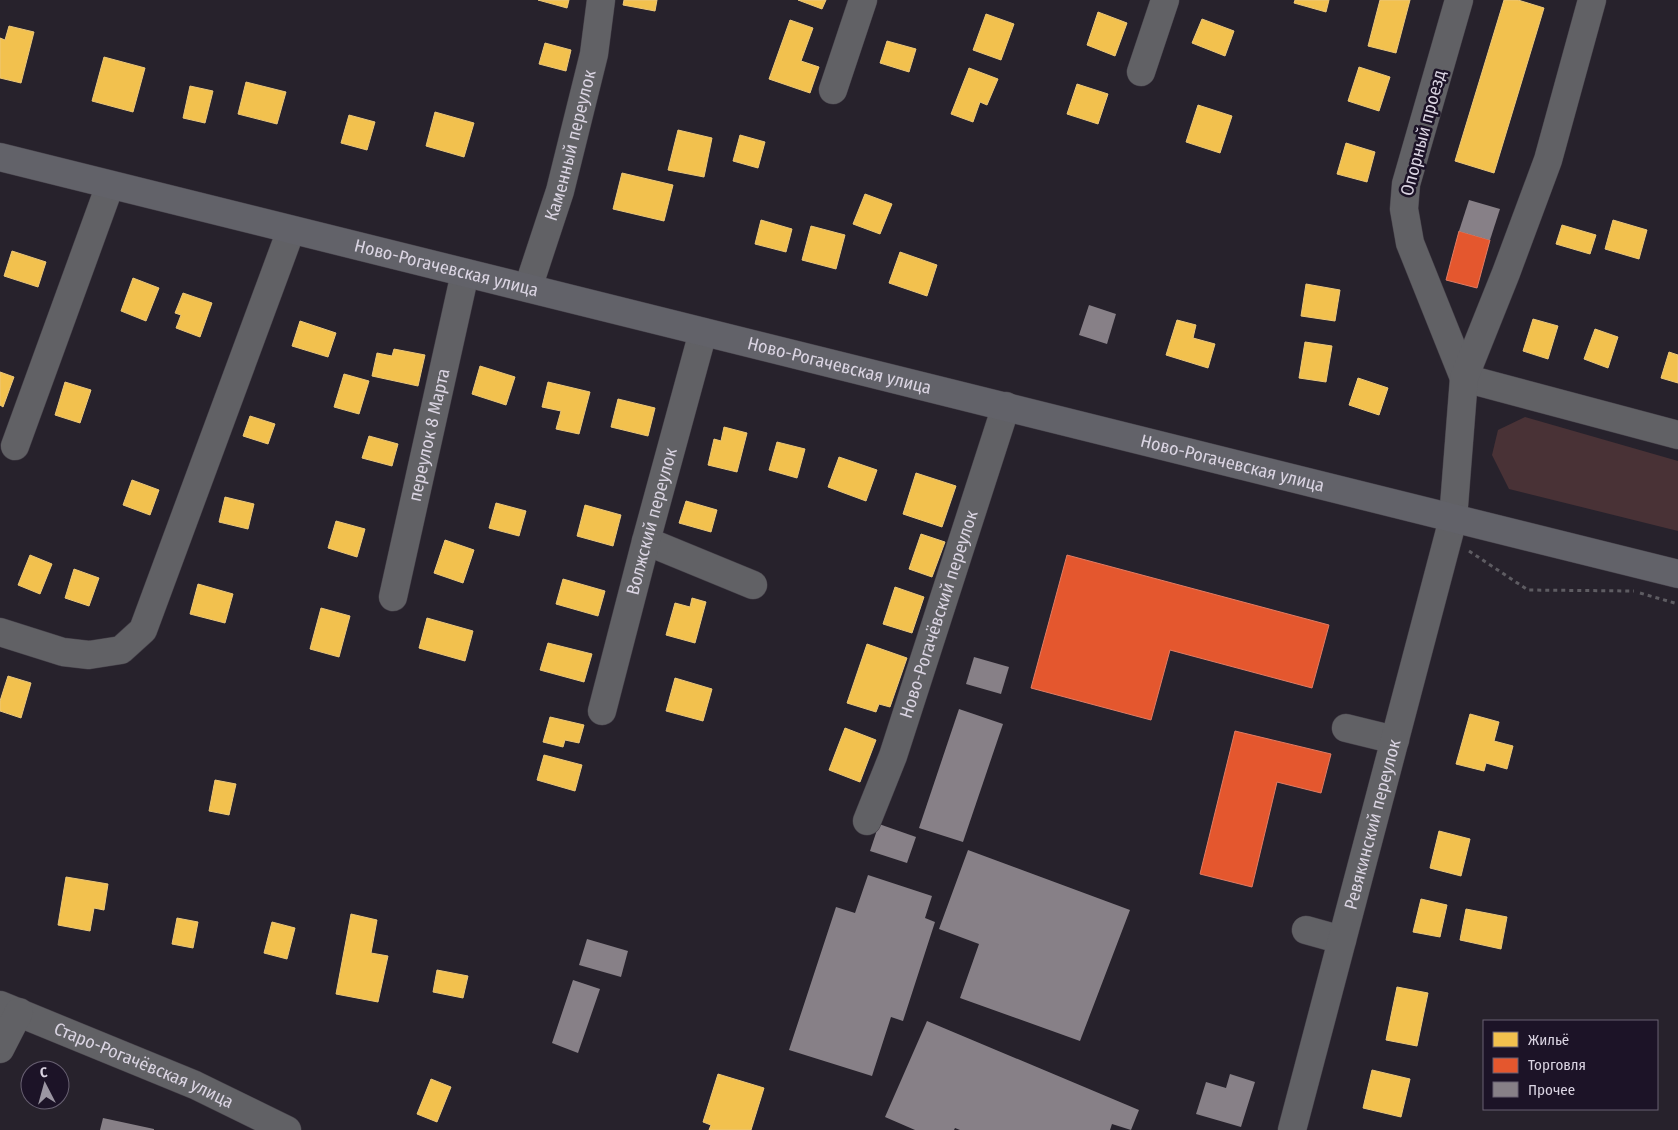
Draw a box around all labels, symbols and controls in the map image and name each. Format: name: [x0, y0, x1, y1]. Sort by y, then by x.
street label: Каменный переулок: [540, 67, 601, 224]
street label: Опорный проезд: [1396, 68, 1450, 198]
street label: Ново-Рогачевская улица: [352, 234, 541, 301]
street label: Ново-Рогачевская улица: [745, 332, 934, 399]
street label: переулок 8 Марта: [404, 366, 455, 504]
street label: Ново-Рогачевская улица: [1138, 430, 1327, 497]
street label: Волжский переулок: [621, 445, 682, 597]
street label: Ново-Рогачёвский переулок: [895, 507, 983, 721]
street label: Ревякинский переулок: [1340, 736, 1406, 912]
street label: Старо-Рогачёвская улица: [51, 1017, 237, 1113]
legend: [1483, 1020, 1658, 1110]
text: Жильё: [1528, 1031, 1569, 1049]
text: Торговля: [1528, 1056, 1586, 1074]
north arrow: [20, 1060, 70, 1110]
text: С: [39, 1064, 49, 1081]
text: Прочее: [1528, 1081, 1575, 1099]

